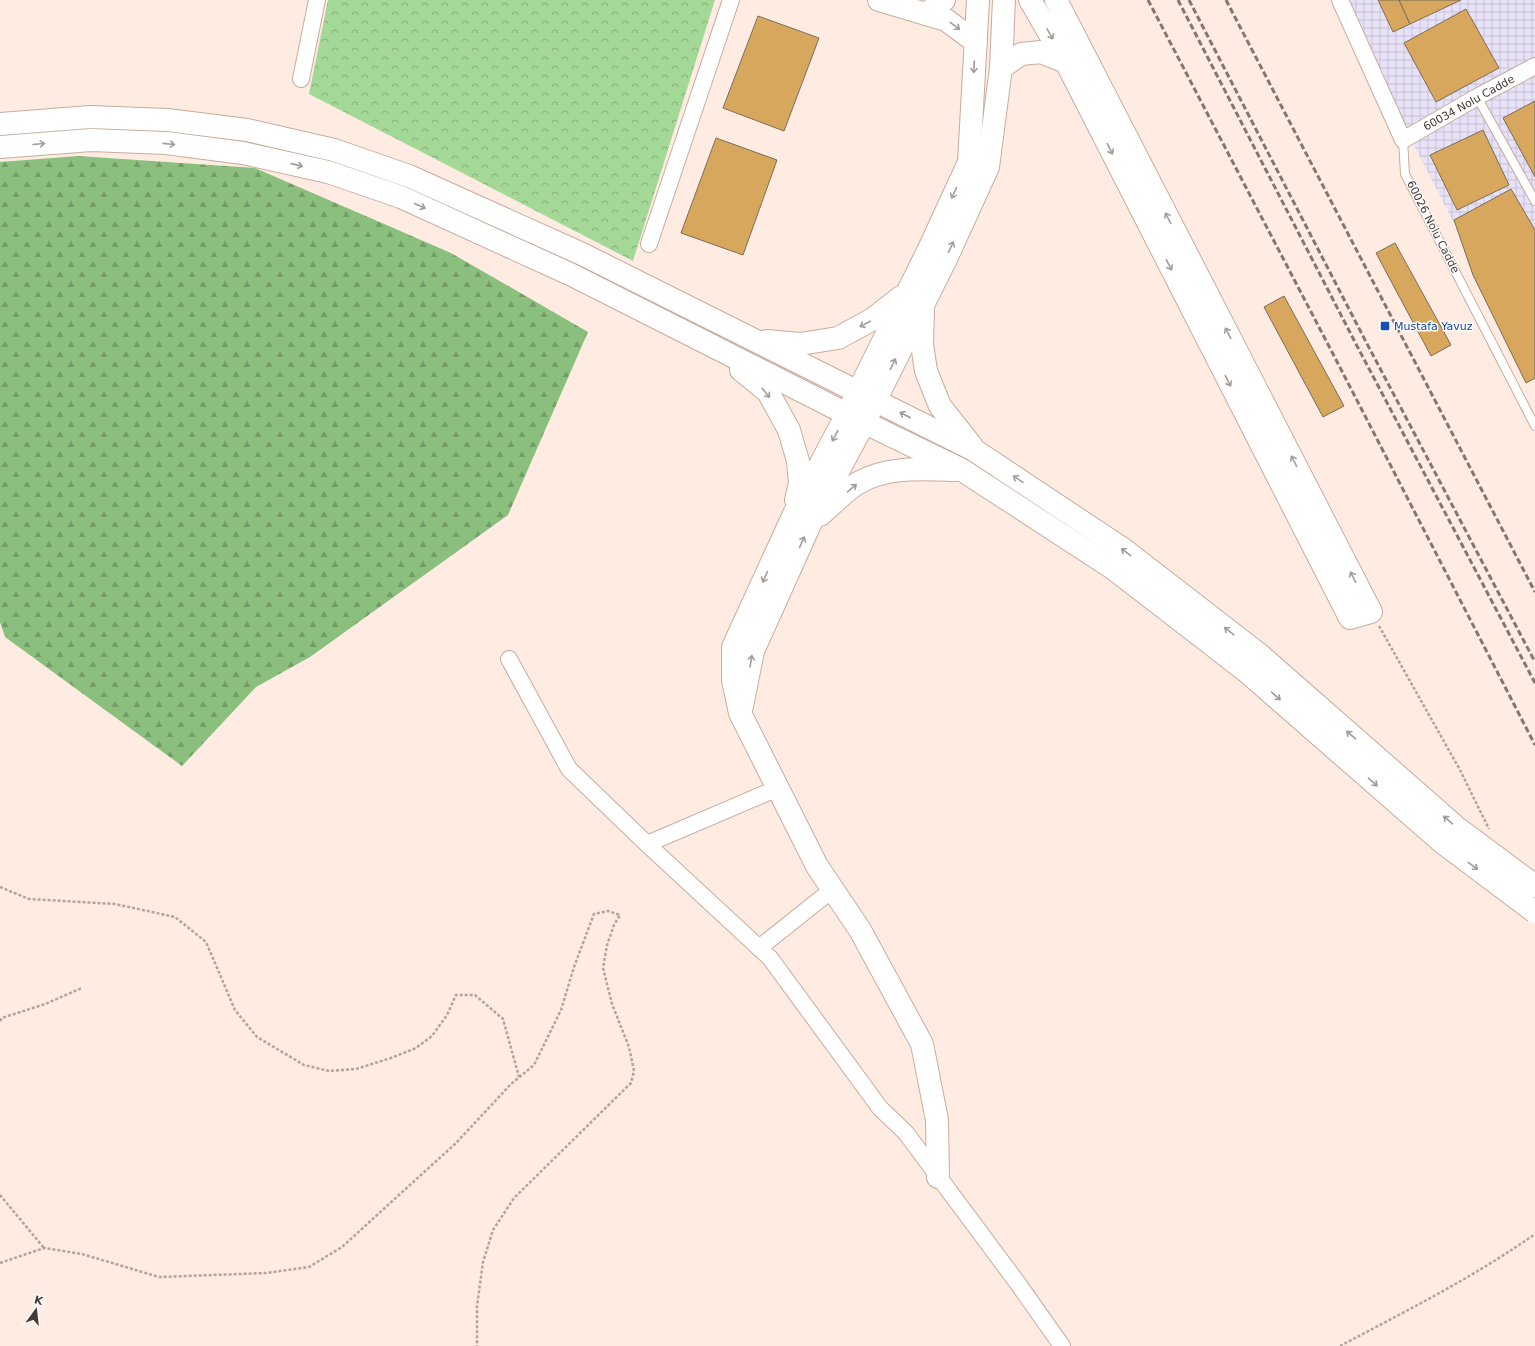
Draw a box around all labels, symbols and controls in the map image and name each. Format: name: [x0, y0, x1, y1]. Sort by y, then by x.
one-way arrow: [949, 22, 960, 30]
one-way arrow: [1046, 28, 1054, 40]
one-way arrow: [971, 60, 978, 73]
street label: 60034 Nolu Cadde: [1421, 72, 1517, 133]
one-way arrow: [162, 140, 175, 147]
one-way arrow: [32, 141, 45, 148]
one-way arrow: [1106, 143, 1114, 155]
one-way arrow: [290, 162, 303, 170]
street label: 60026 Nolu Cadde: [1404, 179, 1462, 276]
one-way arrow: [950, 187, 957, 199]
one-way arrow: [413, 203, 425, 210]
one-way arrow: [1164, 212, 1171, 224]
one-way arrow: [948, 242, 955, 254]
one-way arrow: [1166, 259, 1173, 271]
marker: Mustafa Yavuz: [1379, 320, 1391, 332]
place label: Mustafa Yavuz: [1394, 320, 1473, 333]
one-way arrow: [859, 321, 871, 328]
one-way arrow: [1223, 328, 1231, 340]
one-way arrow: [890, 358, 897, 370]
one-way arrow: [1225, 374, 1232, 386]
one-way arrow: [762, 387, 771, 398]
one-way arrow: [900, 411, 912, 419]
one-way arrow: [831, 430, 838, 442]
one-way arrow: [1289, 456, 1297, 468]
one-way arrow: [1013, 475, 1024, 483]
one-way arrow: [847, 484, 857, 493]
one-way arrow: [799, 536, 806, 548]
one-way arrow: [1121, 547, 1132, 556]
one-way arrow: [761, 571, 768, 583]
one-way arrow: [1349, 571, 1356, 583]
one-way arrow: [1224, 627, 1235, 635]
one-way arrow: [747, 655, 755, 668]
one-way arrow: [1271, 692, 1281, 701]
one-way arrow: [1345, 730, 1356, 739]
one-way arrow: [1368, 778, 1379, 787]
one-way arrow: [1443, 816, 1454, 825]
one-way arrow: [1467, 862, 1478, 870]
north arrow: [16, 1290, 56, 1330]
text: K: [33, 1293, 45, 1308]

